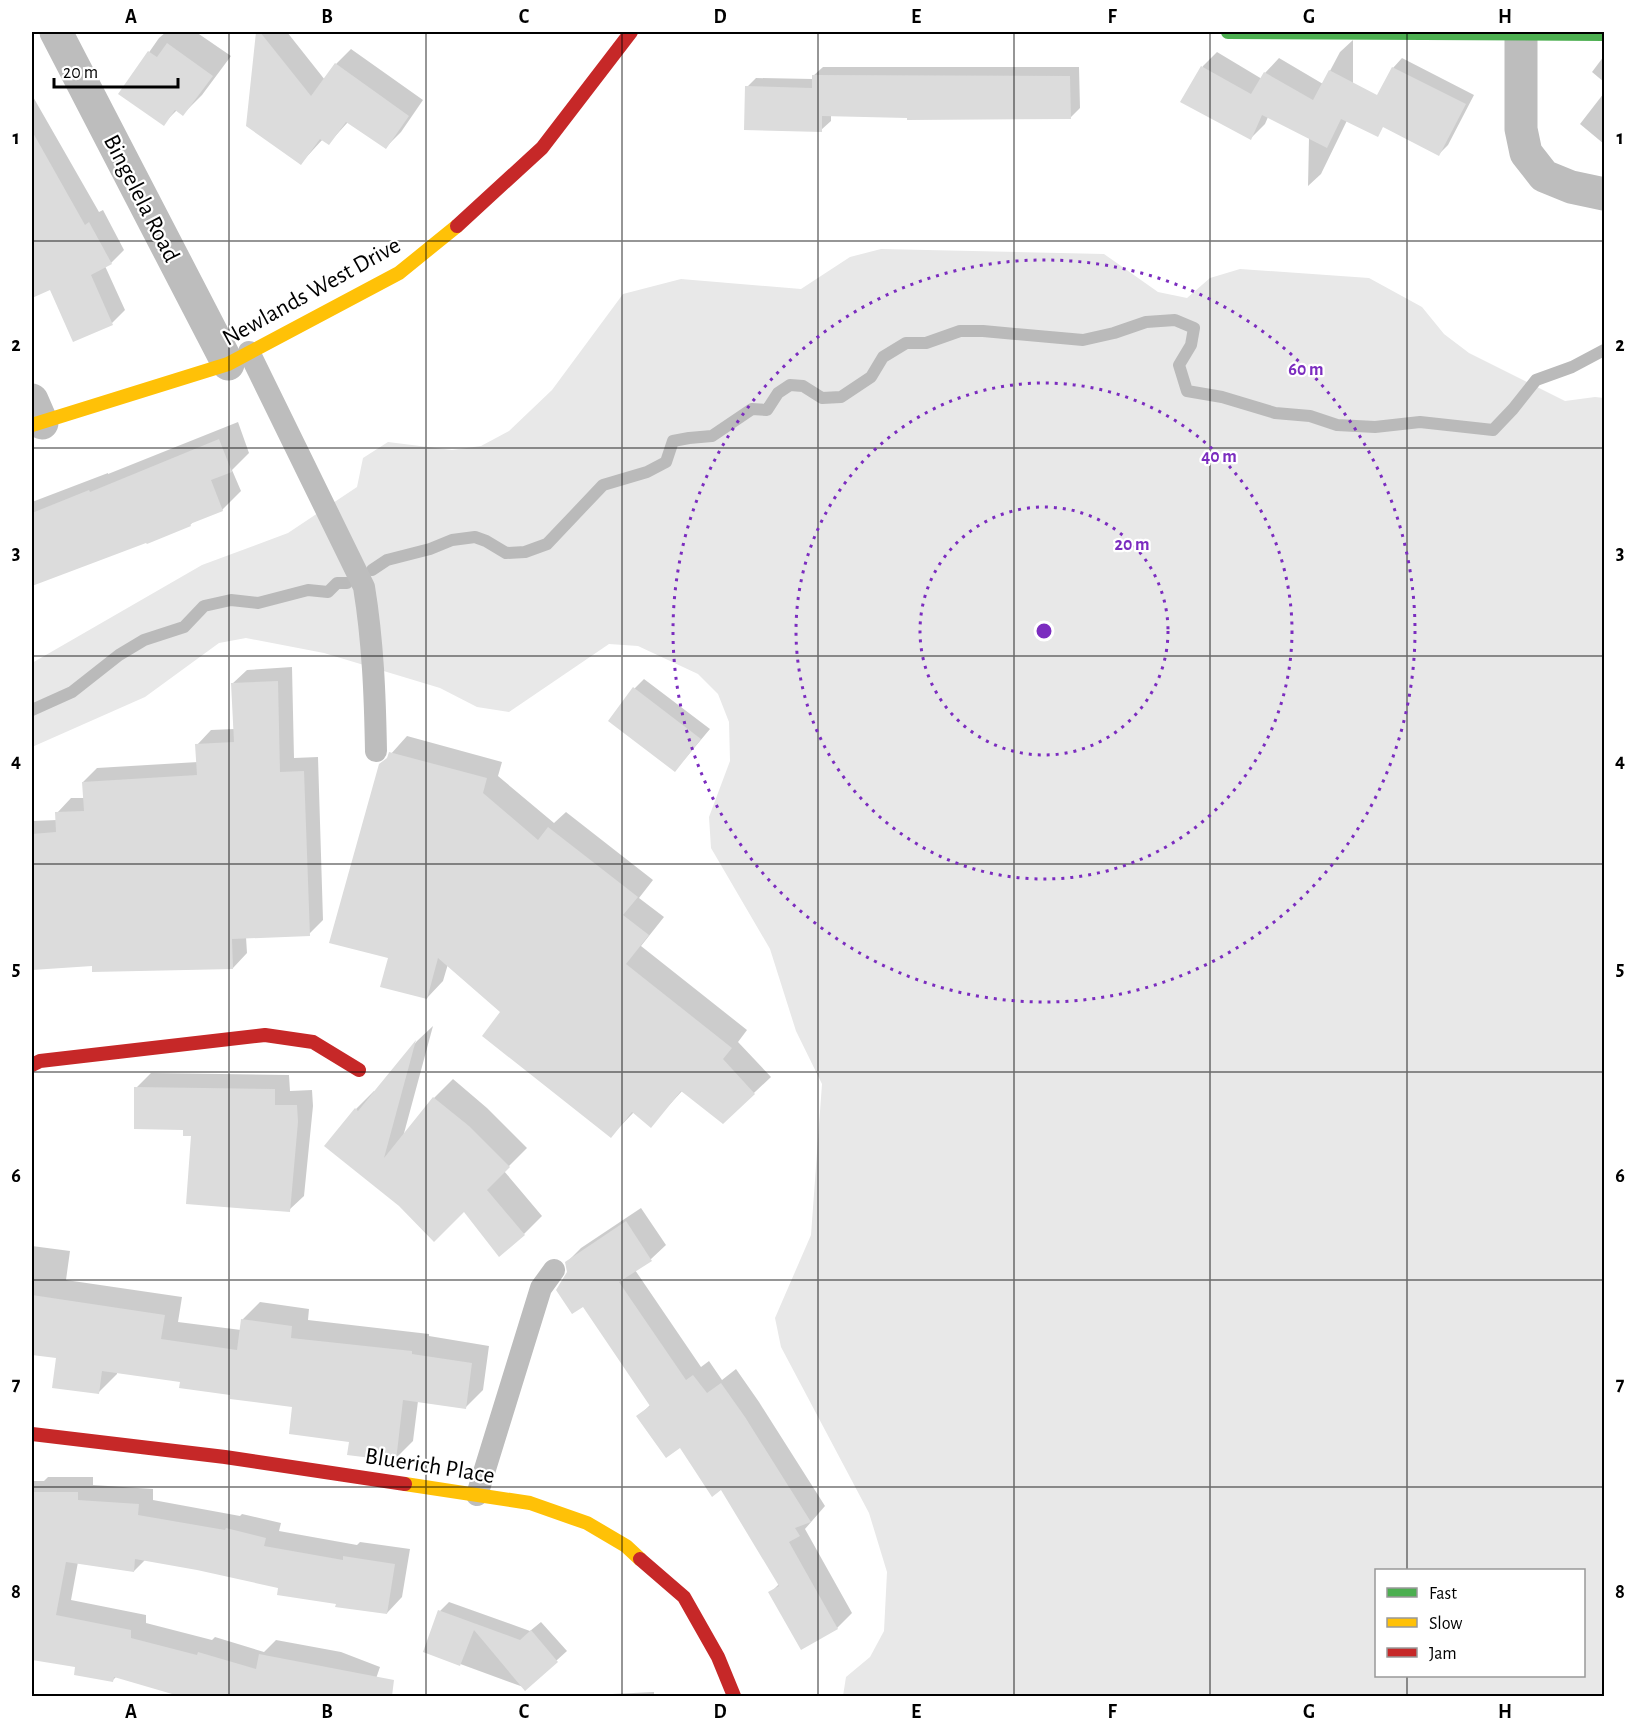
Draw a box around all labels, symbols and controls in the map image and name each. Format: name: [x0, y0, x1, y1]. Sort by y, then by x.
text: A: [125, 7, 137, 27]
text: B: [321, 7, 333, 27]
text: C: [519, 7, 530, 27]
text: D: [713, 7, 727, 27]
text: E: [911, 7, 921, 27]
text: F: [1107, 7, 1117, 27]
text: G: [1303, 7, 1315, 27]
text: H: [1498, 7, 1512, 27]
scale bar: [54, 51, 178, 89]
text: 20 m: [63, 64, 98, 82]
text: 1: [12, 128, 20, 148]
text: 1: [1616, 128, 1624, 148]
street label: Bingelela Road: [99, 131, 183, 266]
street label: Newlands West Drive: [218, 233, 405, 351]
text: 2: [11, 335, 21, 355]
text: 2: [1615, 335, 1625, 355]
text: 60 m: [1288, 361, 1324, 379]
text: 40 m: [1201, 448, 1237, 466]
text: 20 m: [1114, 536, 1150, 554]
text: 3: [12, 543, 20, 563]
text: 3: [1616, 543, 1624, 563]
centre of rings: [1034, 621, 1054, 641]
text: 4: [11, 751, 21, 771]
text: 4: [1615, 751, 1625, 771]
text: 5: [12, 959, 20, 979]
text: 5: [1616, 959, 1624, 979]
text: 6: [11, 1166, 21, 1186]
text: 6: [1615, 1166, 1625, 1186]
text: 7: [12, 1374, 21, 1394]
text: 7: [1616, 1374, 1625, 1394]
street label: Bluerich Place: [363, 1444, 496, 1488]
legend: [1375, 1569, 1585, 1677]
text: 8: [11, 1582, 21, 1602]
text: 8: [1615, 1582, 1625, 1602]
text: Fast: [1429, 1585, 1457, 1603]
text: Slow: [1429, 1615, 1462, 1633]
text: Jam: [1429, 1645, 1457, 1663]
text: A: [125, 1702, 137, 1722]
text: B: [321, 1702, 333, 1722]
text: C: [519, 1702, 530, 1722]
text: D: [713, 1702, 727, 1722]
text: E: [911, 1702, 921, 1722]
text: F: [1107, 1702, 1117, 1722]
text: G: [1303, 1702, 1315, 1722]
text: H: [1498, 1702, 1512, 1722]

